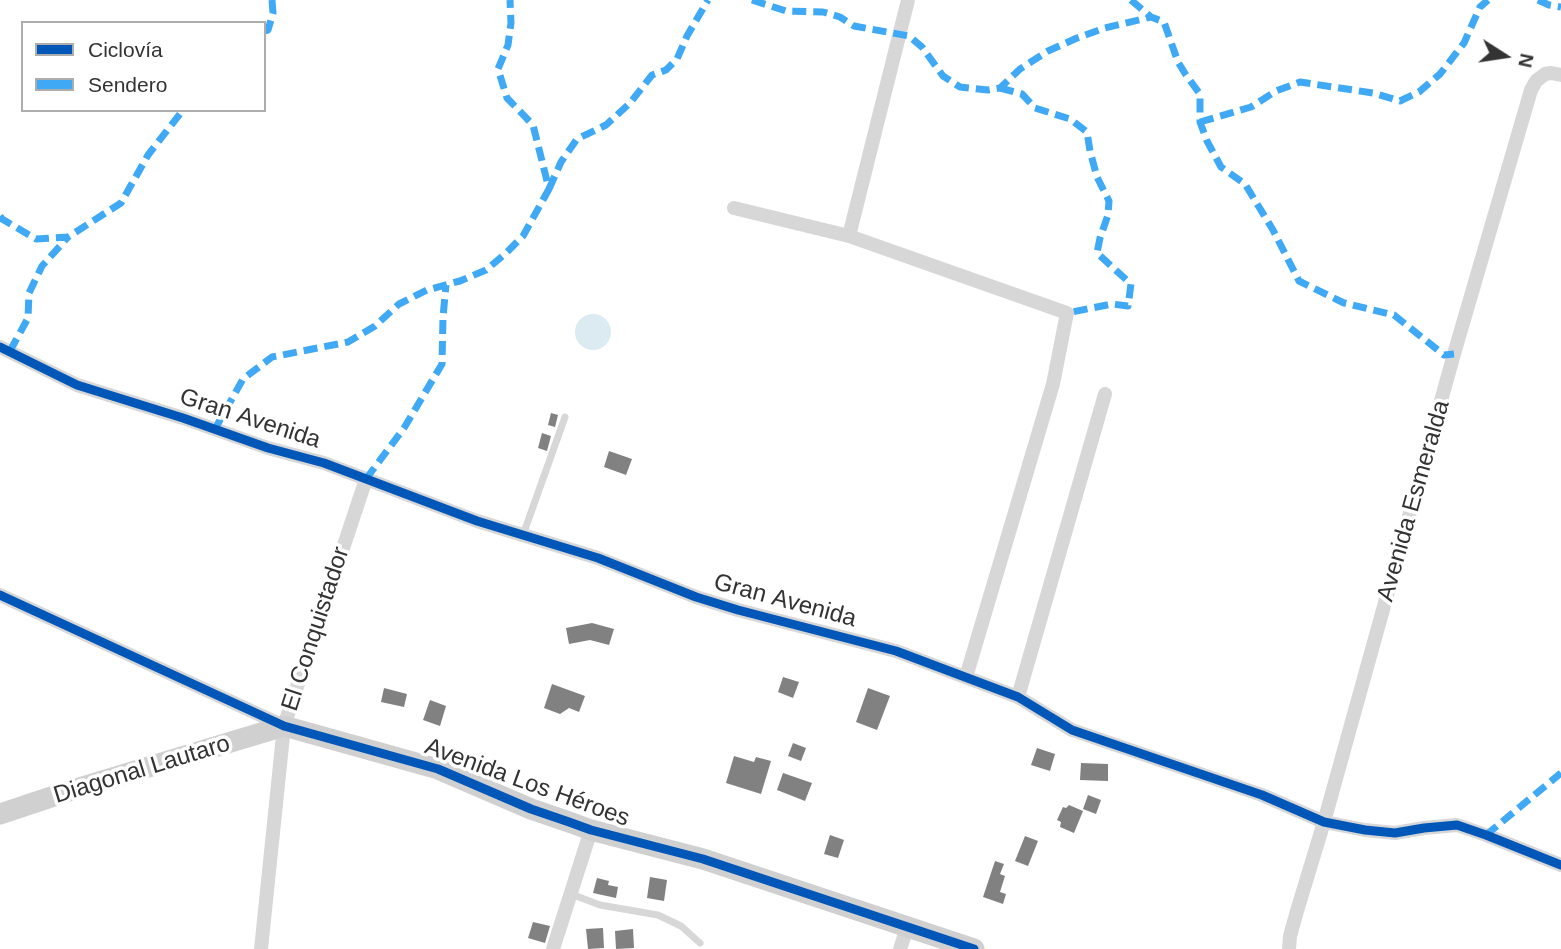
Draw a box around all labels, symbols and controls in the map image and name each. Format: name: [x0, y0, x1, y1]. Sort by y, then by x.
legend: [21, 21, 266, 112]
north arrow: [1470, 21, 1540, 91]
text: Ciclovía: [88, 38, 163, 61]
text: N: [1514, 52, 1538, 69]
text: Sendero: [88, 73, 167, 96]
street label: Gran Avenida: [176, 383, 324, 455]
street label: Avenida Esmeralda: [1372, 397, 1456, 605]
street label: El Conquistador: [276, 543, 356, 715]
street label: Gran Avenida: [711, 568, 859, 634]
street label: Diagonal Lautaro: [50, 730, 234, 810]
street label: Avenida Los Héroes: [421, 733, 633, 833]

